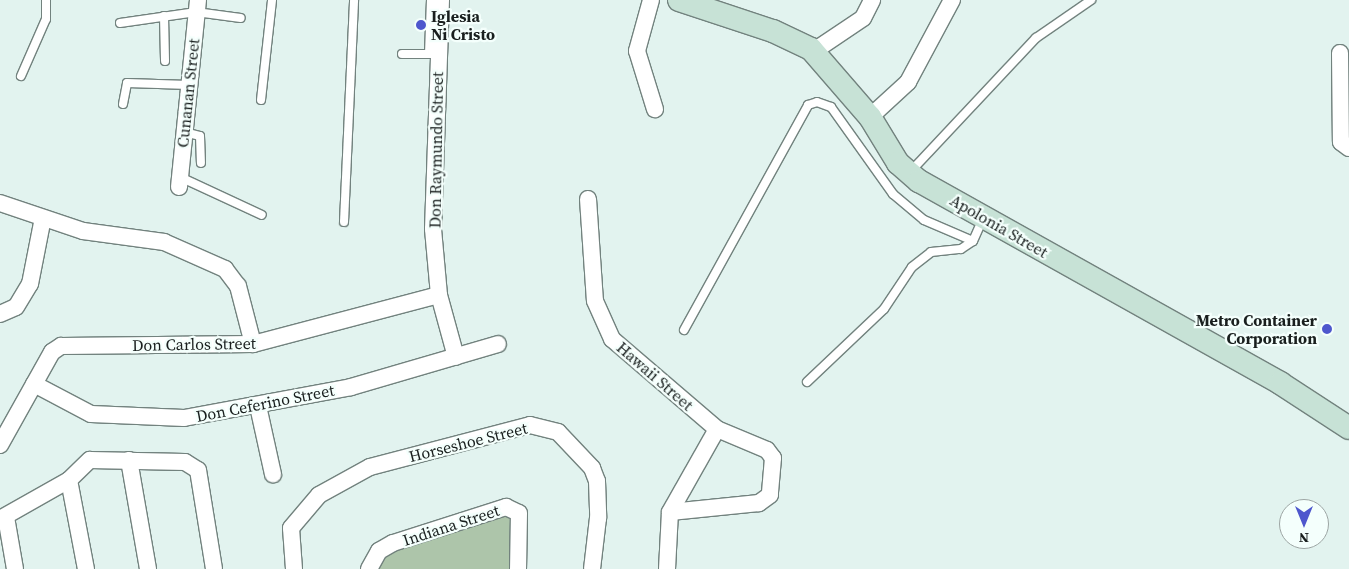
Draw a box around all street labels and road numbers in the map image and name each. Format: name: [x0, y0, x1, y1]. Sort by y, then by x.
street label: Cunanan Street: [173, 38, 203, 148]
street label: Don Raymundo Street: [425, 72, 447, 228]
street label: Apolonia Street: [947, 190, 1051, 262]
street label: Don Carlos Street: [132, 333, 256, 355]
street label: Hawaii Street: [613, 338, 697, 414]
street label: Don Ceferino Street: [194, 380, 336, 426]
street label: Horseshoe Street: [407, 418, 529, 466]
street label: Indiana Street: [400, 500, 502, 550]

